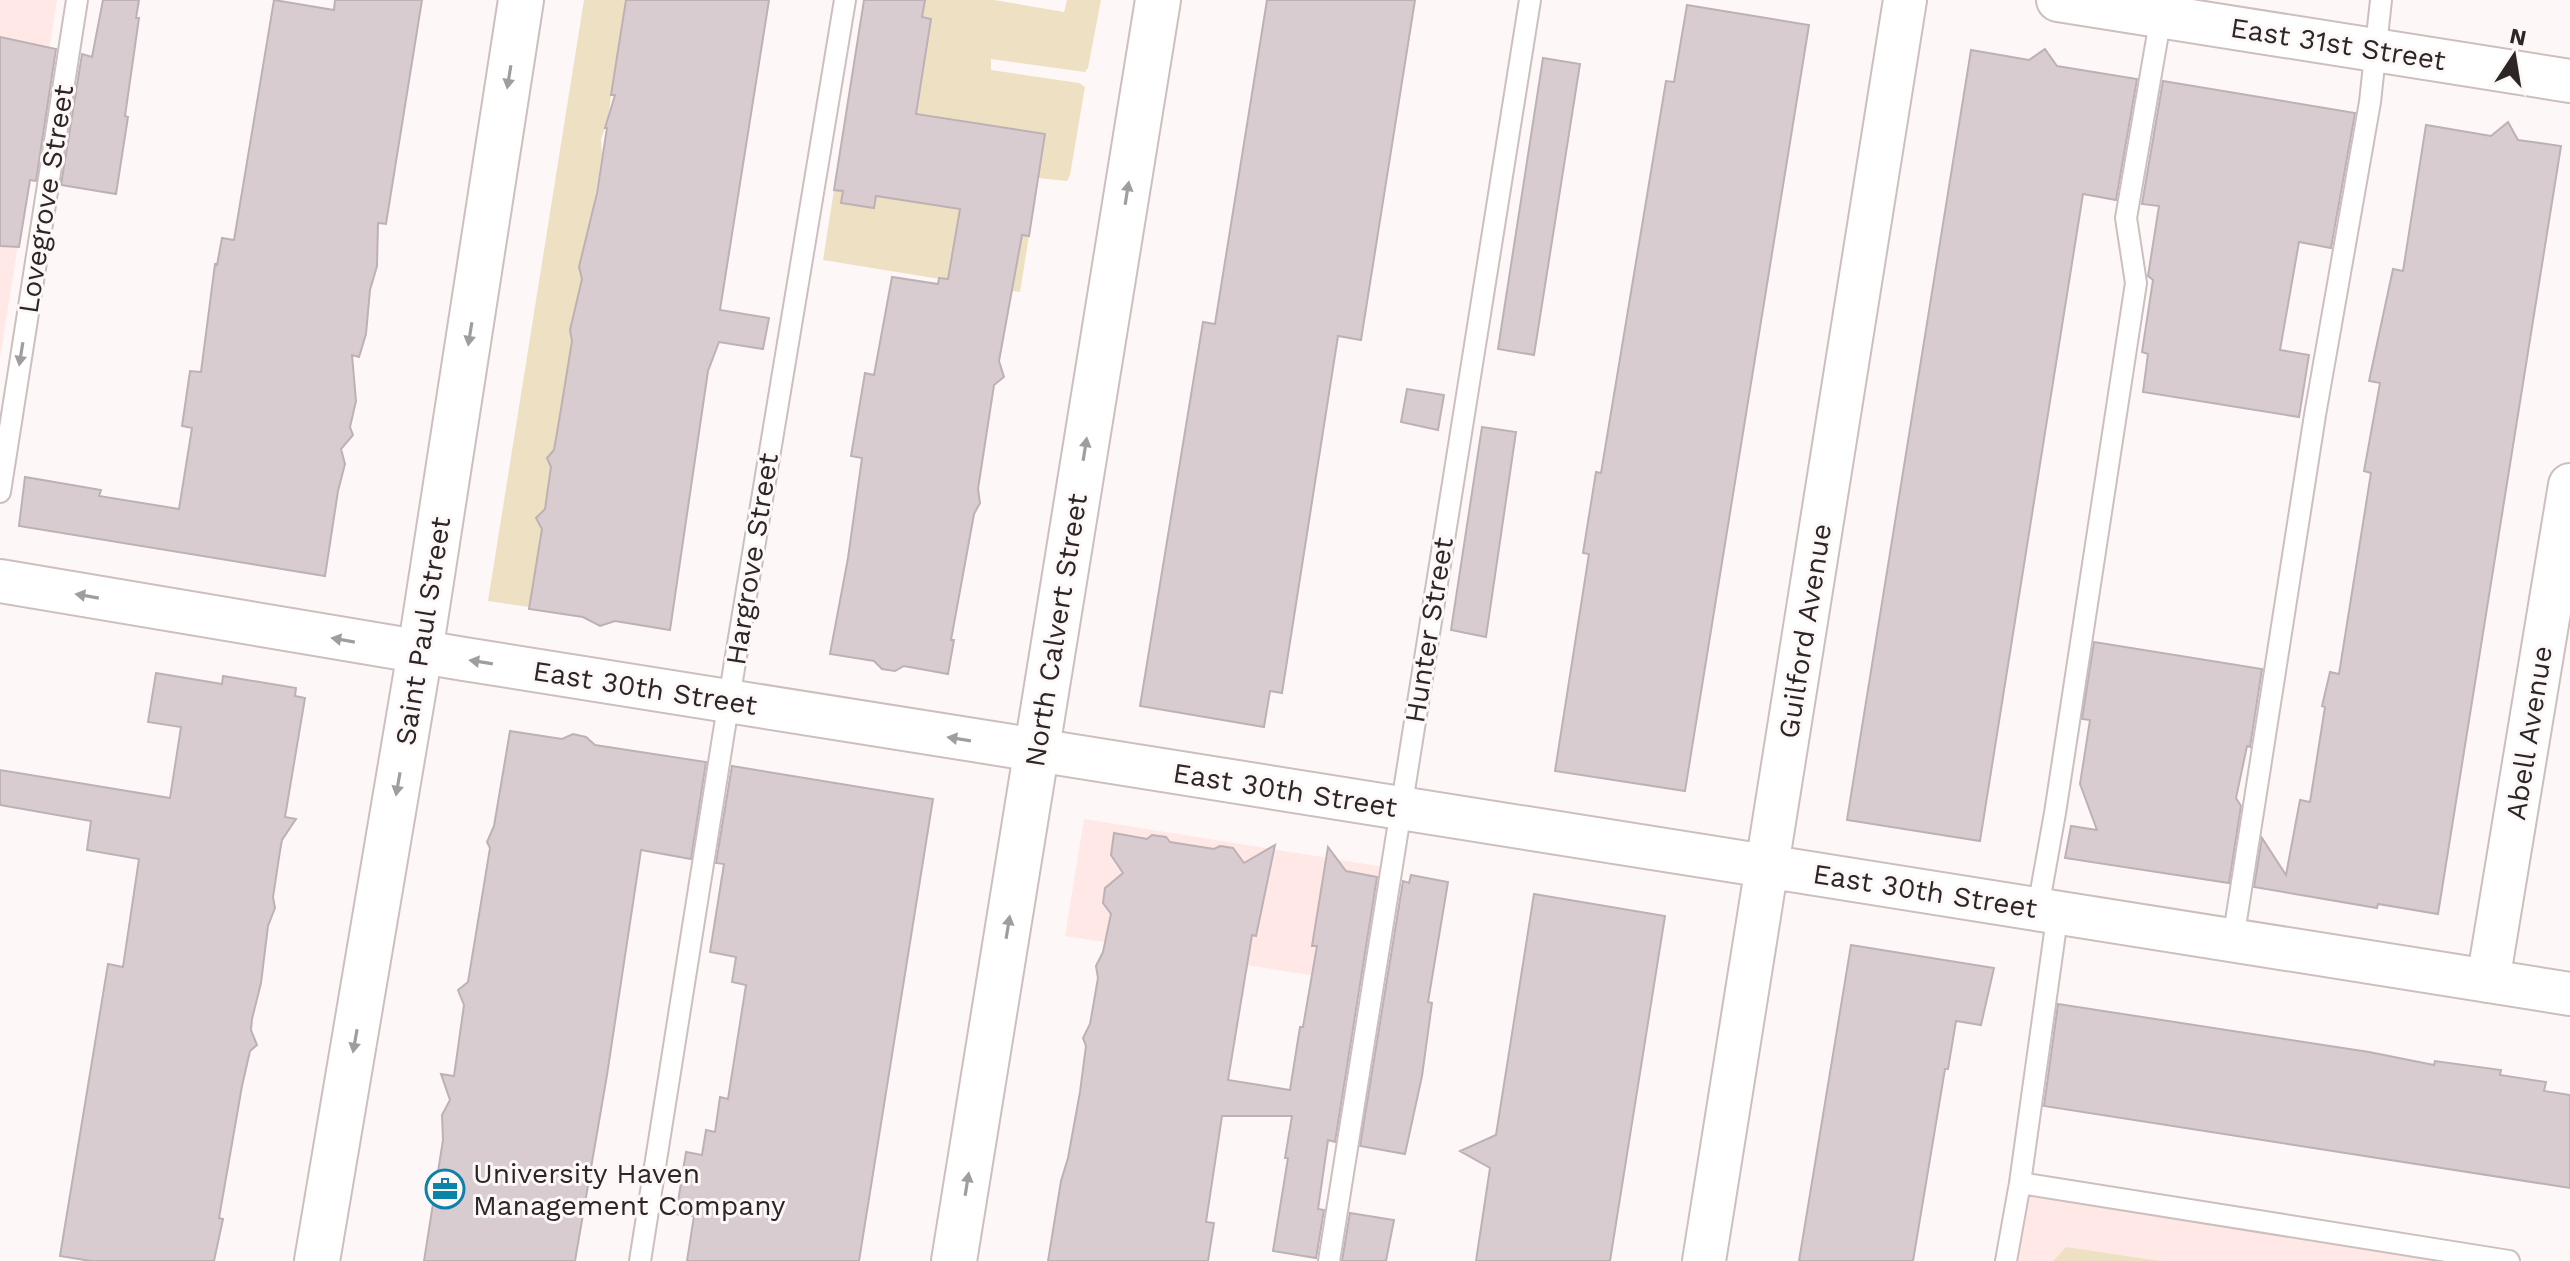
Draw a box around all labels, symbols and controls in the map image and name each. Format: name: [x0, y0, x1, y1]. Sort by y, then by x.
street label: East 31st Street: [2228, 11, 2448, 77]
north arrow: [2474, 16, 2554, 96]
text: N: [2507, 23, 2529, 51]
one-way arrow: [503, 65, 515, 90]
street label: Lovegrove Street: [12, 82, 80, 316]
one-way arrow: [1121, 180, 1134, 205]
one-way arrow: [463, 322, 475, 347]
one-way arrow: [15, 342, 27, 367]
one-way arrow: [1079, 437, 1092, 462]
street label: Hargrove Street: [719, 450, 785, 667]
street label: North Calvert Street: [1018, 491, 1094, 769]
street label: Saint Paul Street: [389, 514, 457, 748]
street label: Guilford Avenue: [1772, 521, 1838, 741]
street label: Hunter Street: [1398, 535, 1460, 725]
one-way arrow: [74, 589, 99, 602]
one-way arrow: [331, 633, 356, 645]
street label: Abell Avenue: [2499, 644, 2559, 822]
street label: East 30th Street: [531, 654, 760, 722]
one-way arrow: [469, 655, 494, 668]
one-way arrow: [946, 732, 971, 744]
street label: East 30th Street: [1171, 756, 1400, 824]
one-way arrow: [391, 772, 404, 797]
street label: East 30th Street: [1811, 857, 2040, 925]
one-way arrow: [1002, 914, 1015, 939]
one-way arrow: [348, 1029, 360, 1054]
place label: University Haven Management Company: [473, 1157, 786, 1222]
office icon: University Haven Management Company: [424, 1168, 466, 1210]
one-way arrow: [961, 1171, 973, 1196]

